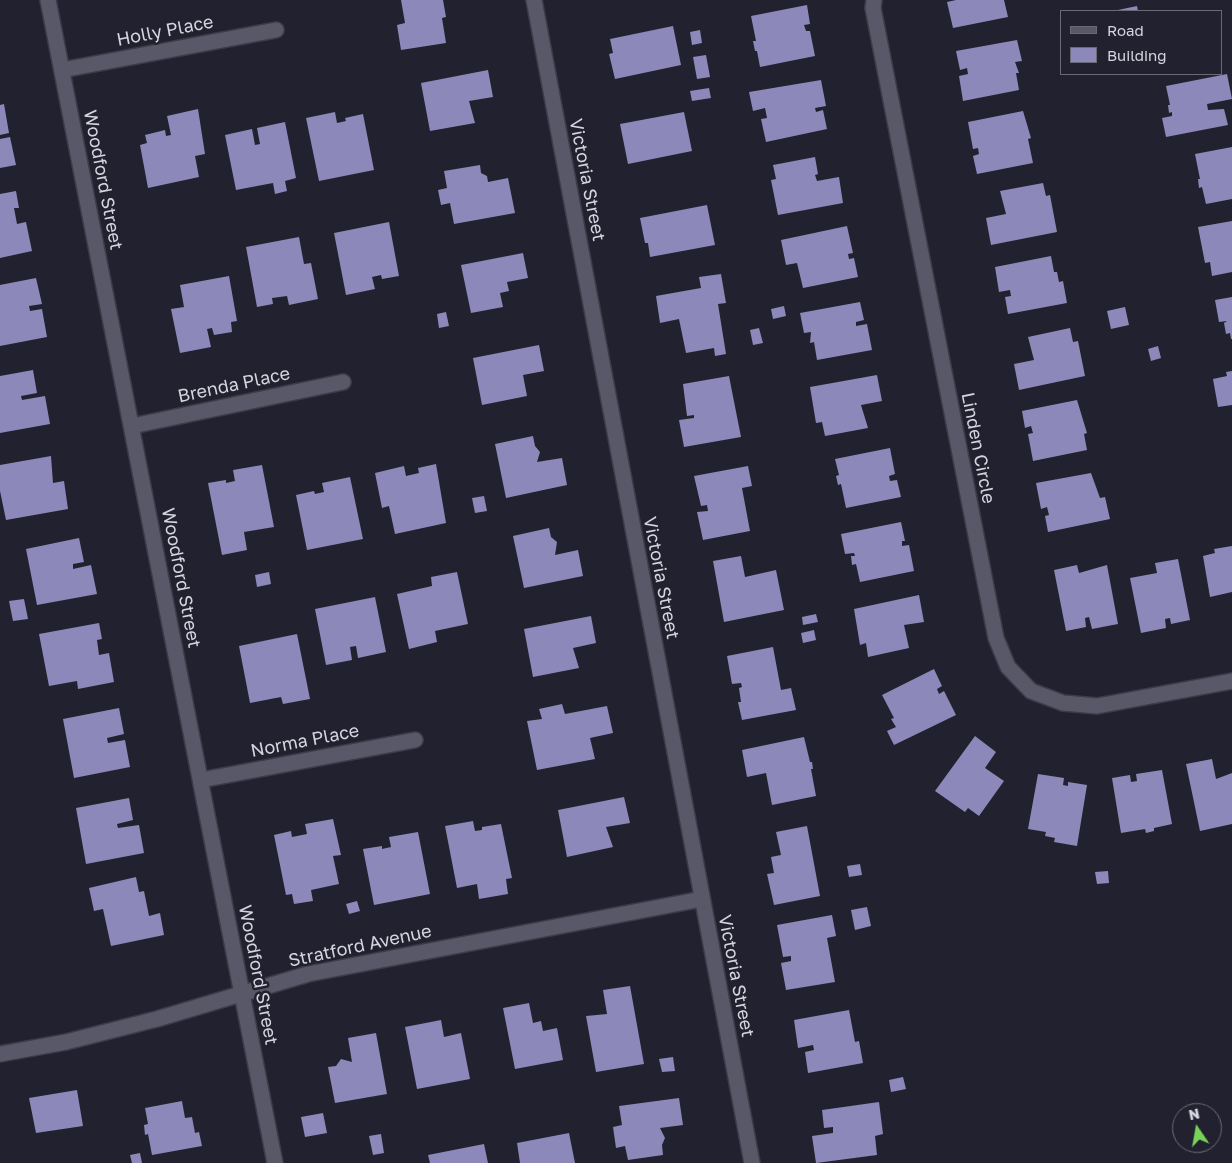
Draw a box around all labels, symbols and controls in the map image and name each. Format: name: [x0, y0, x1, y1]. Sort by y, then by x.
legend: [1060, 10, 1222, 75]
street label: Holly Place: [115, 11, 215, 51]
text: Road: [1107, 21, 1144, 39]
text: Building: [1107, 46, 1167, 64]
street label: Woodford Street: [79, 108, 127, 252]
street label: Victoria Street: [565, 117, 609, 243]
street label: Brenda Place: [176, 363, 292, 407]
street label: Linden Circle: [957, 390, 999, 506]
street label: Woodford Street: [157, 506, 205, 650]
street label: Victoria Street: [639, 515, 683, 641]
street label: Norma Place: [249, 720, 361, 762]
street label: Woodford Street: [234, 903, 282, 1047]
street label: Victoria Street: [714, 913, 758, 1039]
street label: Stratford Avenue: [287, 920, 433, 972]
north arrow: [1172, 1103, 1222, 1153]
text: N: [1187, 1104, 1201, 1123]

